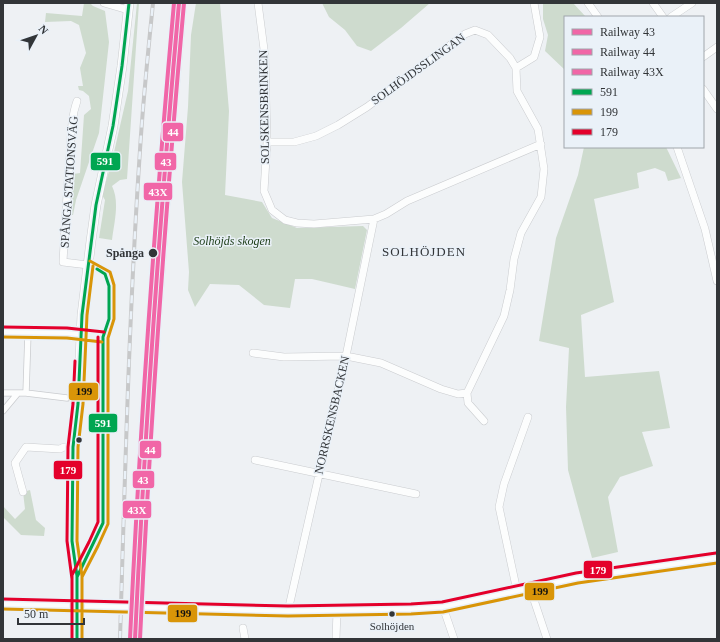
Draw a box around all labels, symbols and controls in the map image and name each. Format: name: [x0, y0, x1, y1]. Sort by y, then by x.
north arrow: [16, 16, 56, 56]
legend: [564, 16, 704, 148]
text: N: [37, 23, 51, 37]
text: Railway 43: [600, 25, 655, 39]
street label: SOLHÖJDSSLINGAN: [368, 30, 468, 108]
text: Railway 44: [600, 45, 655, 59]
street label: SOLSKENSBRINKEN: [256, 50, 272, 164]
text: Railway 43X: [600, 65, 664, 79]
text: 591: [600, 85, 618, 99]
text: 199: [600, 105, 618, 119]
street label: SPÅNGA STATIONSVÄG: [57, 115, 81, 248]
line badge: 44: [162, 122, 184, 142]
text: 179: [600, 125, 618, 139]
text: 44: [168, 126, 179, 138]
line badge: 591: [90, 152, 121, 171]
line badge: 43: [154, 152, 177, 171]
text: 591: [97, 155, 113, 167]
text: 43: [161, 156, 172, 168]
line badge: 43X: [143, 182, 173, 201]
text: 43X: [149, 186, 168, 198]
park label: Solhöjds skogen: [193, 234, 271, 248]
district label: SOLHÖJDEN: [382, 244, 466, 259]
place label: Spånga: [106, 246, 144, 260]
marker: Spånga: [147, 247, 159, 259]
street label: NORRSKENSBACKEN: [312, 354, 352, 475]
line badge: 199: [68, 382, 99, 401]
text: 199: [76, 385, 93, 397]
line badge: 591: [88, 413, 118, 433]
text: 591: [95, 417, 111, 429]
unlabelled marker: [74, 435, 84, 445]
line badge: 44: [139, 440, 162, 459]
text: 44: [145, 444, 156, 456]
line badge: 179: [53, 460, 83, 480]
text: 179: [60, 464, 77, 476]
line badge: 43: [132, 470, 155, 489]
text: 43: [138, 474, 149, 486]
line badge: 43X: [122, 500, 152, 519]
text: 43X: [128, 504, 147, 516]
line badge: 179: [583, 560, 613, 579]
text: 179: [590, 564, 607, 576]
line badge: 199: [524, 582, 555, 601]
text: 199: [532, 585, 549, 597]
scale bar: [18, 600, 84, 626]
line badge: 199: [167, 604, 198, 623]
text: 50 m: [24, 607, 49, 621]
text: 199: [175, 607, 192, 619]
marker: Solhöjden: [387, 609, 397, 619]
place label: Solhöjden: [370, 620, 415, 632]

